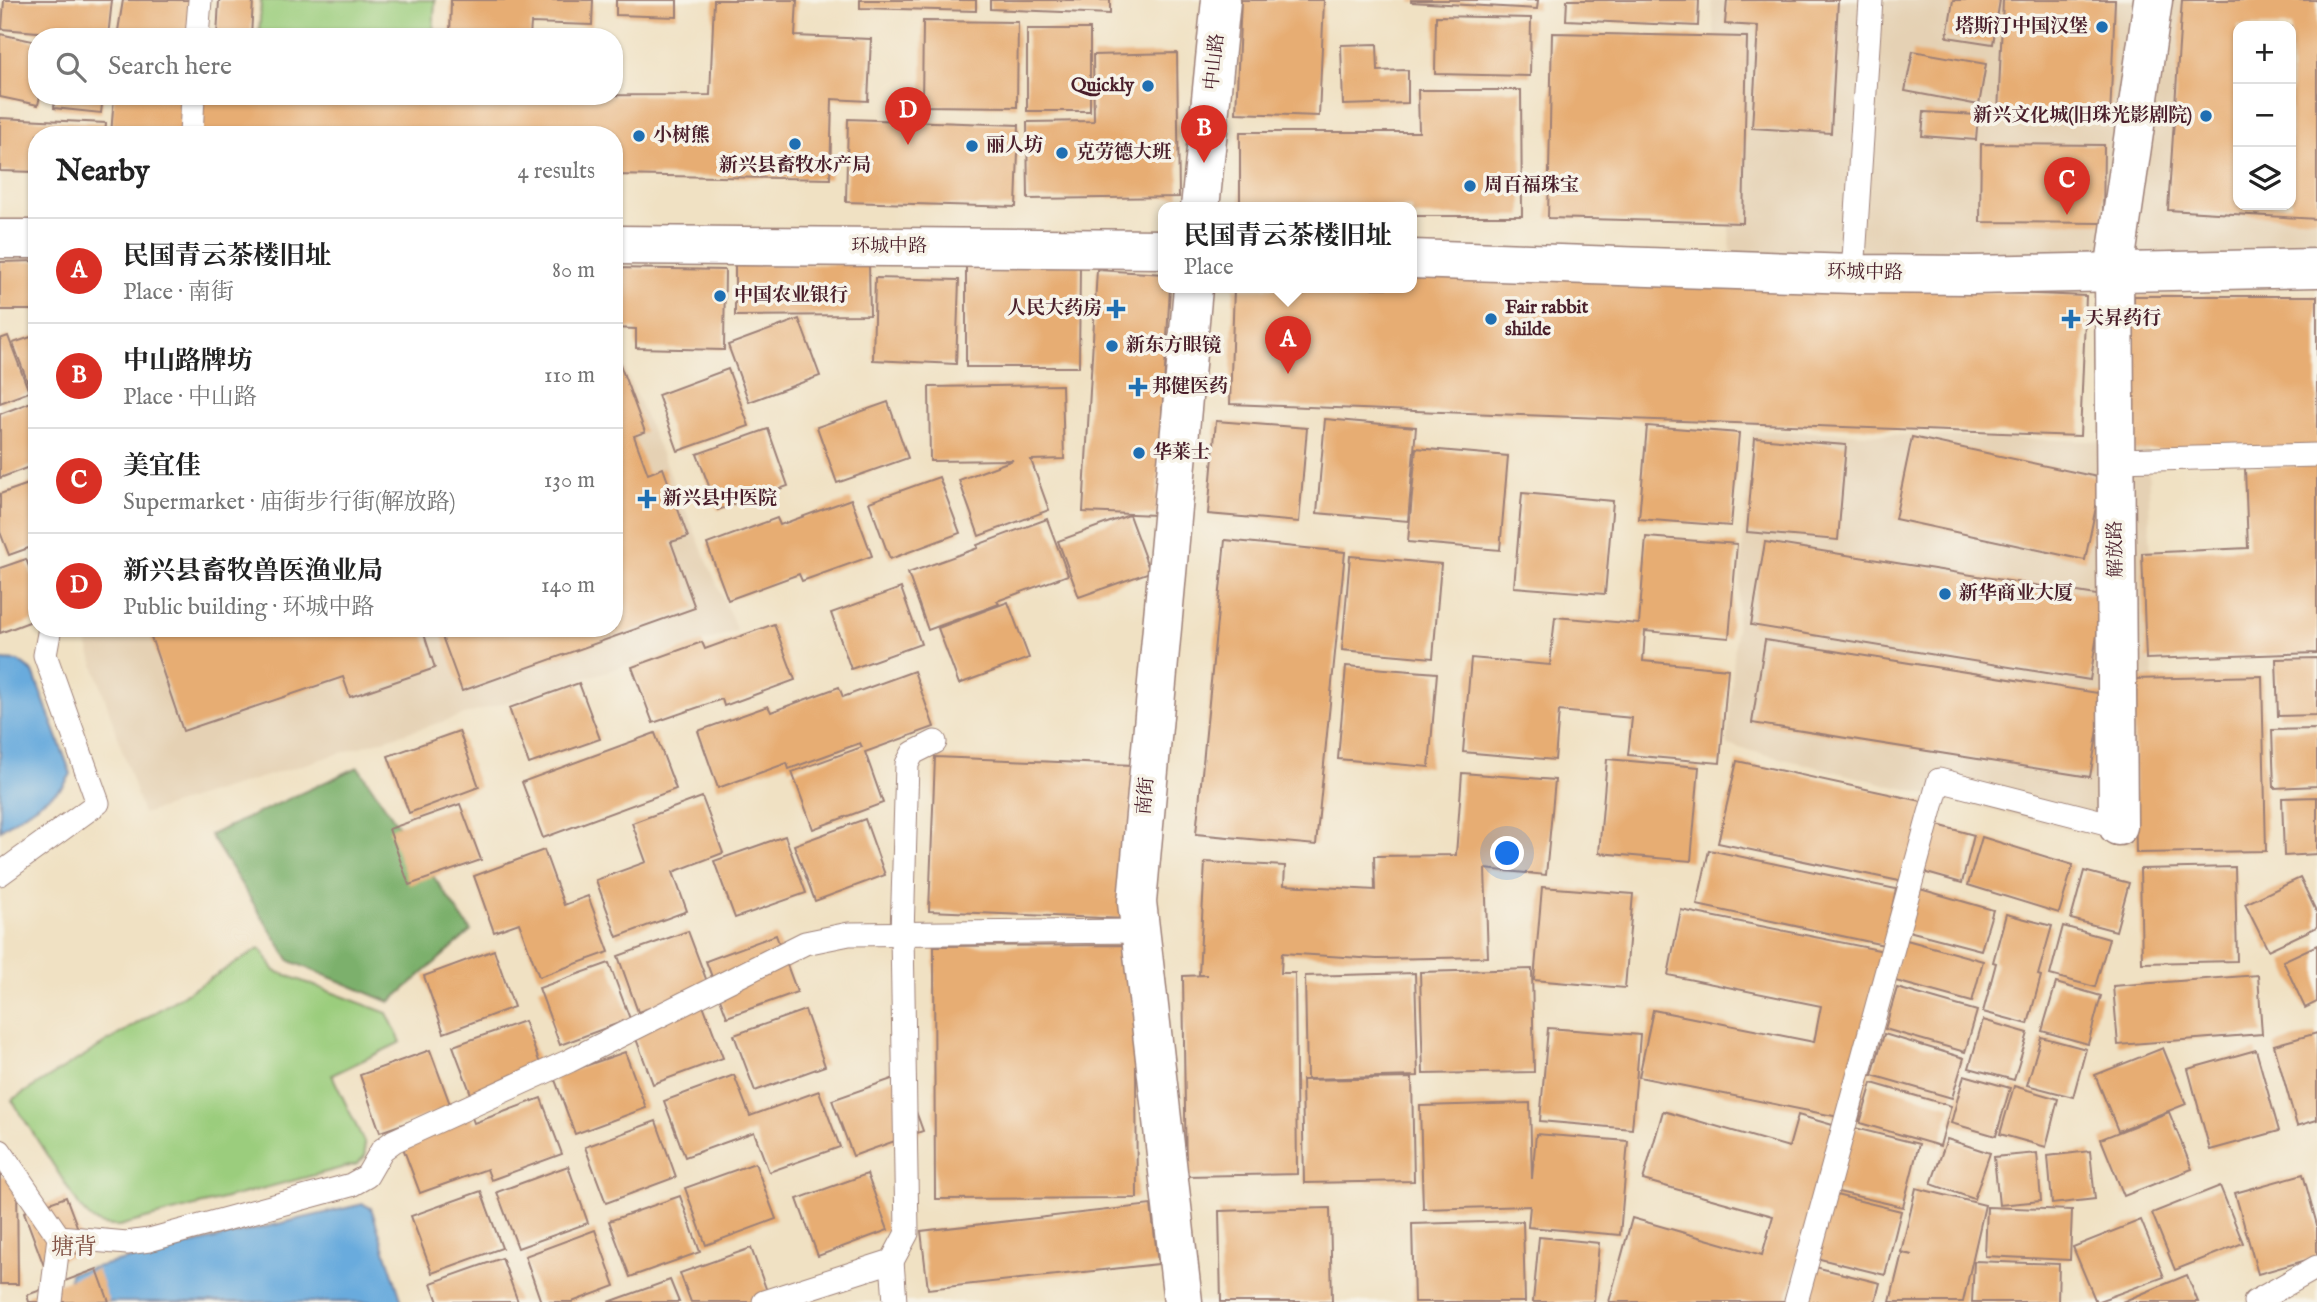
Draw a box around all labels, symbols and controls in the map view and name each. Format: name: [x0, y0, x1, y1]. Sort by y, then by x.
place label: 塔斯汀中国汉堡: [1955, 15, 2088, 39]
marker: 塔斯汀中国汉堡: [2094, 19, 2110, 35]
map controls: [2233, 21, 2296, 210]
button: +: [2233, 21, 2296, 84]
search box: [28, 28, 623, 105]
street label: 中山路: [1200, 32, 1230, 92]
icon: search: [52, 48, 90, 86]
text: Search here: [108, 50, 232, 83]
place label: Quickly: [1071, 74, 1135, 98]
marker: Quickly: [1140, 78, 1156, 94]
button: −: [2233, 84, 2296, 147]
pin: D: [885, 87, 931, 145]
place label: 新兴文化城(旧珠光影剧院): [1973, 104, 2192, 128]
pin: B: [1181, 105, 1227, 163]
marker: 新兴文化城(旧珠光影剧院): [2198, 108, 2214, 124]
place label: 小树熊: [653, 124, 710, 148]
marker: 小树熊: [631, 128, 647, 144]
place label: 丽人坊: [986, 134, 1043, 158]
marker: 新兴县畜牧水产局: [787, 136, 803, 152]
marker: 丽人坊: [964, 138, 980, 154]
place label: 克劳德大班: [1076, 141, 1172, 165]
marker: 克劳德大班: [1054, 145, 1070, 161]
button: layers: [2233, 147, 2296, 210]
text: Nearby: [56, 153, 149, 191]
place label: 新兴县畜牧水产局: [719, 154, 871, 178]
text: 4 results: [517, 157, 595, 186]
pin: C: [2044, 157, 2090, 215]
place label: 周百福珠宝: [1484, 174, 1579, 198]
marker: 周百福珠宝: [1462, 178, 1478, 194]
popup: [1158, 202, 1417, 293]
text: 民国青云茶楼旧址: [1183, 220, 1392, 253]
street label: 环城中路: [851, 235, 927, 259]
text: 民国青云茶楼旧址: [123, 240, 331, 273]
text: Place: [1183, 253, 1233, 282]
text: A: [71, 256, 87, 285]
text: 80 m: [552, 256, 595, 285]
street label: 环城中路: [1827, 260, 1903, 286]
text: Place · 南街: [123, 278, 234, 307]
place label: 中国农业银行: [734, 284, 848, 308]
marker: 中国农业银行: [712, 288, 728, 304]
place label: Fair rabbit shilde: [1505, 296, 1589, 342]
place label: 人民大药房: [1007, 297, 1102, 321]
marker: 人民大药房: [1108, 301, 1124, 317]
place label: 天昇药行: [2085, 307, 2161, 331]
marker: Fair rabbit shilde: [1483, 311, 1499, 327]
marker: 天昇药行: [2063, 311, 2079, 327]
pin: A: [1265, 316, 1311, 374]
place label: 新东方眼镜: [1126, 334, 1221, 358]
marker: 新东方眼镜: [1104, 338, 1120, 354]
text: 中山路牌坊: [123, 345, 253, 378]
text: B: [71, 361, 87, 390]
text: 110 m: [544, 361, 595, 390]
place label: 邦健医药: [1152, 375, 1228, 399]
marker: 邦健医药: [1130, 379, 1146, 395]
text: Place · 中山路: [123, 383, 257, 412]
place label: 华莱士: [1153, 441, 1210, 465]
marker: 华莱士: [1131, 445, 1147, 461]
text: 美宜佳: [123, 450, 201, 483]
text: C: [71, 466, 87, 495]
text: 130 m: [544, 466, 595, 495]
place label: 新兴县中医院: [663, 487, 777, 511]
text: Supermarket · 庙街步行街(解放路): [123, 488, 456, 517]
marker: 新兴县中医院: [637, 489, 657, 509]
street label: 解放路: [2104, 520, 2128, 578]
text: 新兴县畜牧兽医渔业局: [123, 555, 383, 588]
text: D: [70, 571, 88, 600]
text: 140 m: [541, 571, 595, 600]
place label: 新华商业大厦: [1959, 582, 2073, 606]
marker: 新华商业大厦: [1937, 586, 1953, 602]
text: Public building · 环城中路: [123, 593, 374, 622]
street label: 南街: [1132, 776, 1160, 816]
your location: [1490, 836, 1524, 870]
district label: 塘背: [51, 1233, 97, 1262]

